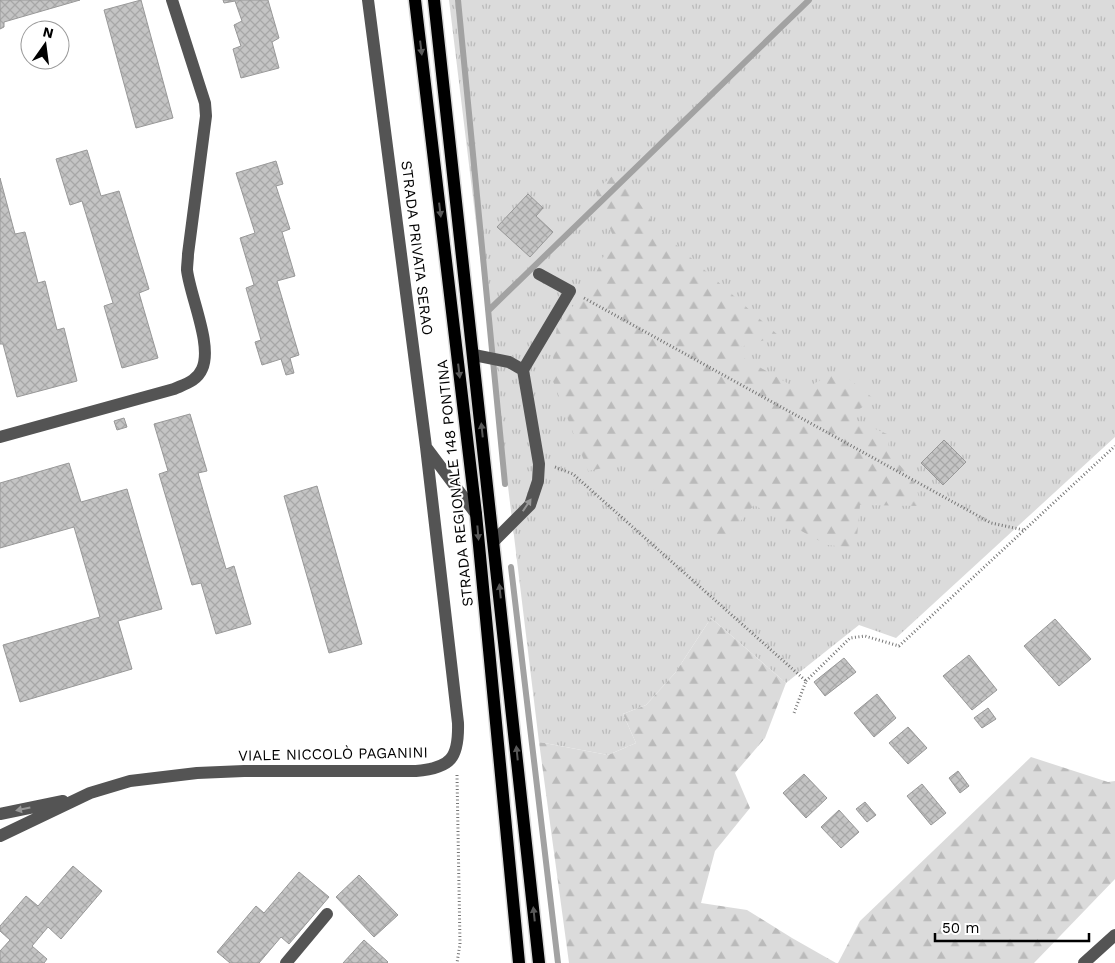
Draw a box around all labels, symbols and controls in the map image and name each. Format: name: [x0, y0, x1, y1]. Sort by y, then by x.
north arrow: [20, 20, 70, 70]
text: N: [41, 23, 55, 41]
one-way arrow: [417, 41, 425, 57]
street label: STRADA PRIVATA SERAO: [397, 160, 437, 336]
one-way arrow: [436, 202, 444, 218]
street label: STRADA REGIONALE 148 PONTINA: [433, 359, 477, 607]
one-way arrow: [455, 363, 463, 379]
one-way arrow: [478, 422, 486, 438]
one-way arrow: [523, 499, 532, 512]
one-way arrow: [474, 525, 482, 541]
one-way arrow: [496, 583, 504, 599]
street label: VIALE NICCOLÒ PAGANINI: [238, 742, 428, 765]
one-way arrow: [513, 745, 521, 761]
one-way arrow: [15, 805, 30, 813]
one-way arrow: [530, 906, 538, 922]
scale bar: [935, 910, 1089, 942]
text: 50 m: [942, 919, 979, 937]

